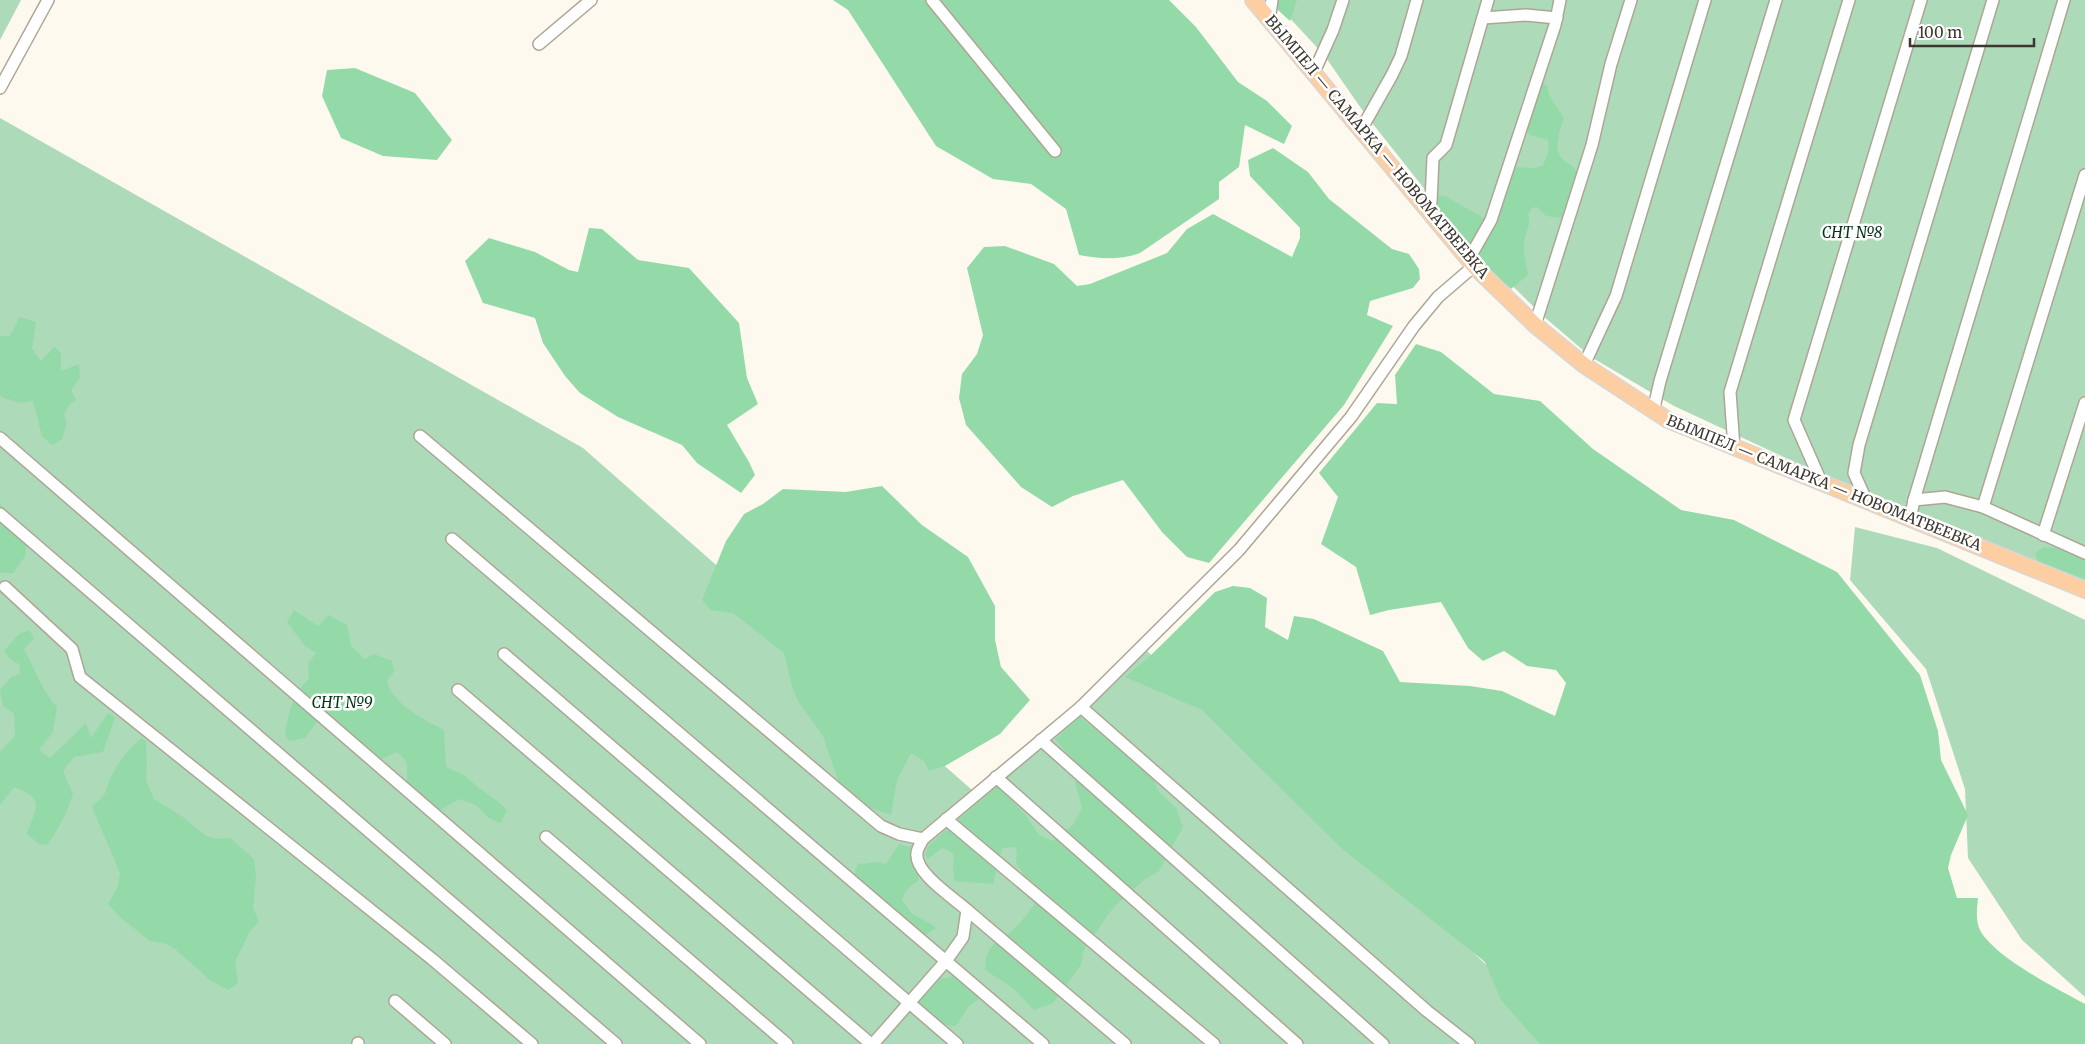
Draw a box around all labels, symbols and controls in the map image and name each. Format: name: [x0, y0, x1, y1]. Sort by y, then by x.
street label: ВЫМПЕЛ — САМАРКА — НОВОМАТВЕЕВКА: [1261, 11, 1494, 283]
scale bar: [1910, 15, 2034, 47]
text: 100 m: [1918, 23, 1962, 42]
park label: СНТ №8: [1822, 223, 1883, 242]
street label: ВЫМПЕЛ — САМАРКА — НОВОМАТВЕЕВКА: [1664, 410, 1985, 555]
park label: СНТ №9: [311, 693, 373, 712]

